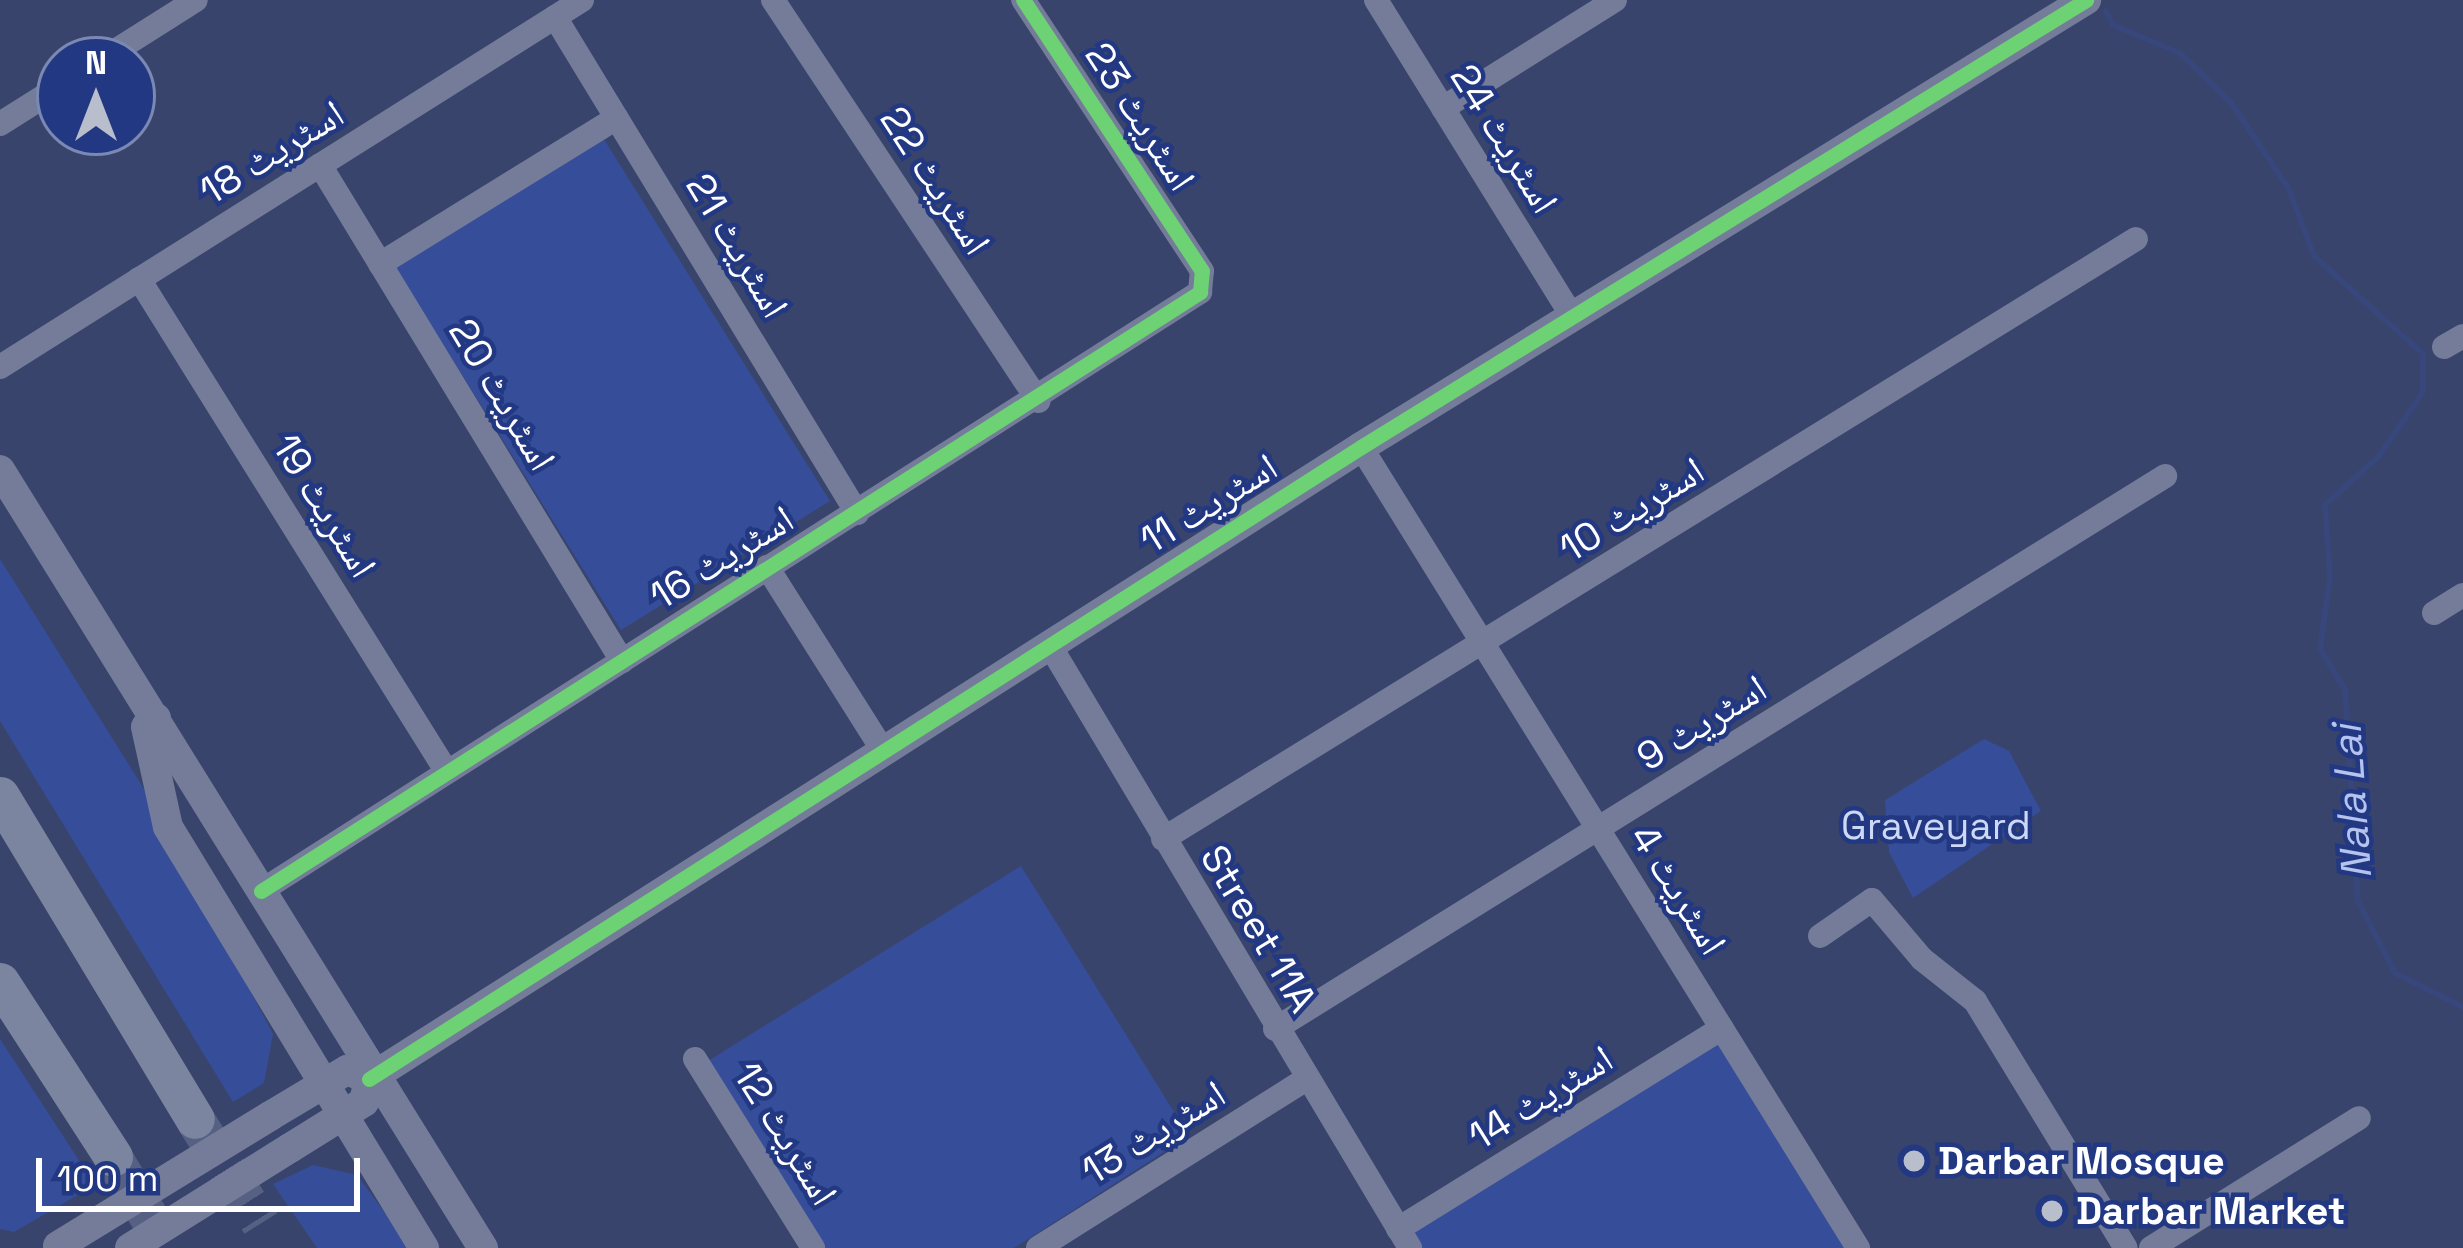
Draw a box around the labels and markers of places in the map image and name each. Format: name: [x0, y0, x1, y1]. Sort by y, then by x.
place label: Darbar Mosque: [1938, 1138, 2225, 1184]
marker: Darbar Mosque: [1901, 1148, 1927, 1174]
place label: Darbar Market: [2076, 1188, 2346, 1234]
marker: Darbar Market: [2039, 1198, 2065, 1224]

